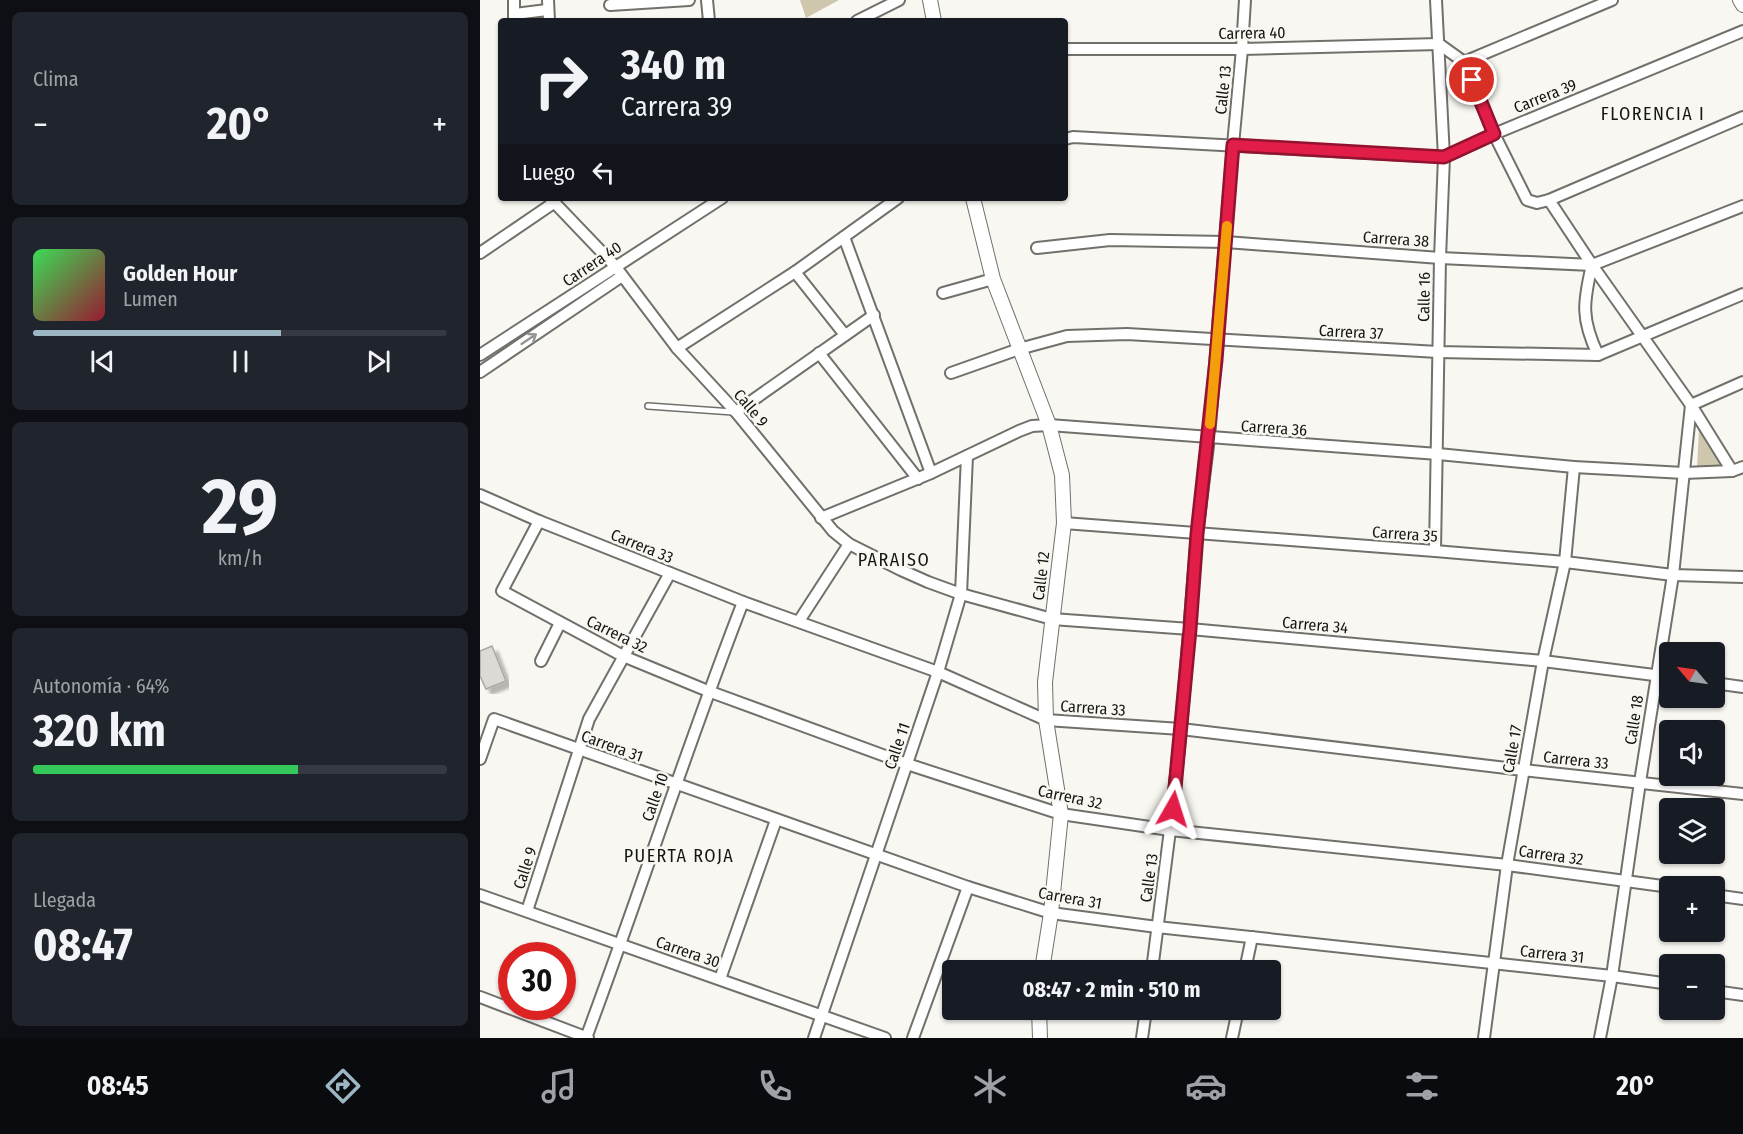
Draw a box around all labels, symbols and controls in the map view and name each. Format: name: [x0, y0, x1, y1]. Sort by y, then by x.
street label: Carrera 40: [1218, 23, 1286, 43]
text: 340 m: [621, 40, 726, 90]
icon: right: [522, 42, 600, 120]
pin: [1446, 54, 1497, 105]
icon: arrive: [1455, 63, 1488, 96]
street label: Calle 13: [1211, 65, 1235, 115]
text: Clima: [33, 67, 78, 91]
street label: Carrera 39: [1511, 75, 1579, 117]
text: Carrera 39: [621, 91, 732, 123]
text: 20°: [207, 97, 273, 151]
district label: FLORENCIA I: [1601, 103, 1705, 125]
text: −: [33, 105, 48, 145]
text: +: [432, 105, 447, 145]
icon: left: [587, 156, 620, 189]
text: Luego: [522, 159, 575, 186]
street label: Carrera 38: [1362, 227, 1430, 251]
street label: Carrera 40: [559, 237, 625, 291]
text: Golden Hour: [123, 260, 237, 287]
street label: Calle 16: [1414, 272, 1434, 322]
text: Lumen: [123, 287, 178, 311]
street label: Carrera 37: [1318, 321, 1384, 343]
one-way arrow: [520, 333, 537, 346]
icon: previous: [86, 345, 119, 378]
icon: pause: [224, 345, 257, 378]
icon: next: [362, 345, 395, 378]
street label: Calle 9: [730, 385, 772, 431]
street label: Carrera 36: [1240, 416, 1308, 440]
text: 29: [202, 460, 278, 554]
street label: Carrera 35: [1372, 522, 1438, 546]
street label: Carrera 33: [608, 525, 676, 567]
text: km/h: [218, 546, 262, 570]
district label: PARAISO: [858, 549, 930, 571]
street label: Calle 12: [1029, 551, 1053, 601]
street label: Carrera 32: [584, 611, 650, 657]
street label: Carrera 34: [1281, 613, 1349, 637]
north arrow: [1659, 642, 1725, 708]
map controls: [1659, 642, 1725, 1020]
text: Autonomía · 64%: [33, 674, 169, 698]
street label: Calle 18: [1621, 694, 1647, 746]
street label: Carrera 33: [1060, 696, 1126, 720]
text: 320 km: [33, 704, 166, 758]
street label: Calle 11: [880, 720, 914, 772]
button: sound: [1659, 720, 1725, 786]
street label: Calle 17: [1498, 723, 1526, 774]
street label: Carrera 31: [579, 726, 645, 766]
street label: Carrera 33: [1542, 747, 1610, 773]
street label: Calle 10: [638, 770, 672, 824]
position arrow: [1141, 777, 1205, 841]
street label: Carrera 32: [1036, 781, 1104, 813]
button: layers: [1659, 798, 1725, 864]
street label: Carrera 32: [1517, 841, 1585, 869]
street label: Calle 9: [509, 844, 541, 892]
district label: PUERTA ROJA: [624, 845, 734, 867]
street label: Calle 13: [1136, 852, 1162, 904]
button: +: [1659, 876, 1725, 942]
street label: Carrera 31: [1037, 883, 1103, 913]
text: Llegada: [33, 888, 96, 912]
text: 08:47: [33, 918, 133, 972]
street label: Carrera 30: [653, 932, 723, 972]
street label: Carrera 31: [1519, 941, 1585, 967]
speed limit sign: 30: [498, 942, 576, 1020]
button: −: [1659, 954, 1725, 1020]
text: 08:47 · 2 min · 510 m: [1022, 976, 1201, 1003]
icon: directions: [322, 1065, 364, 1107]
icon: music: [538, 1065, 580, 1107]
icon: phone: [754, 1065, 796, 1107]
icon: climate: [969, 1065, 1011, 1107]
icon: car: [1185, 1065, 1227, 1107]
icon: filters: [1401, 1065, 1443, 1107]
text: 08:45: [87, 1070, 149, 1102]
text: 20°: [1616, 1070, 1656, 1102]

